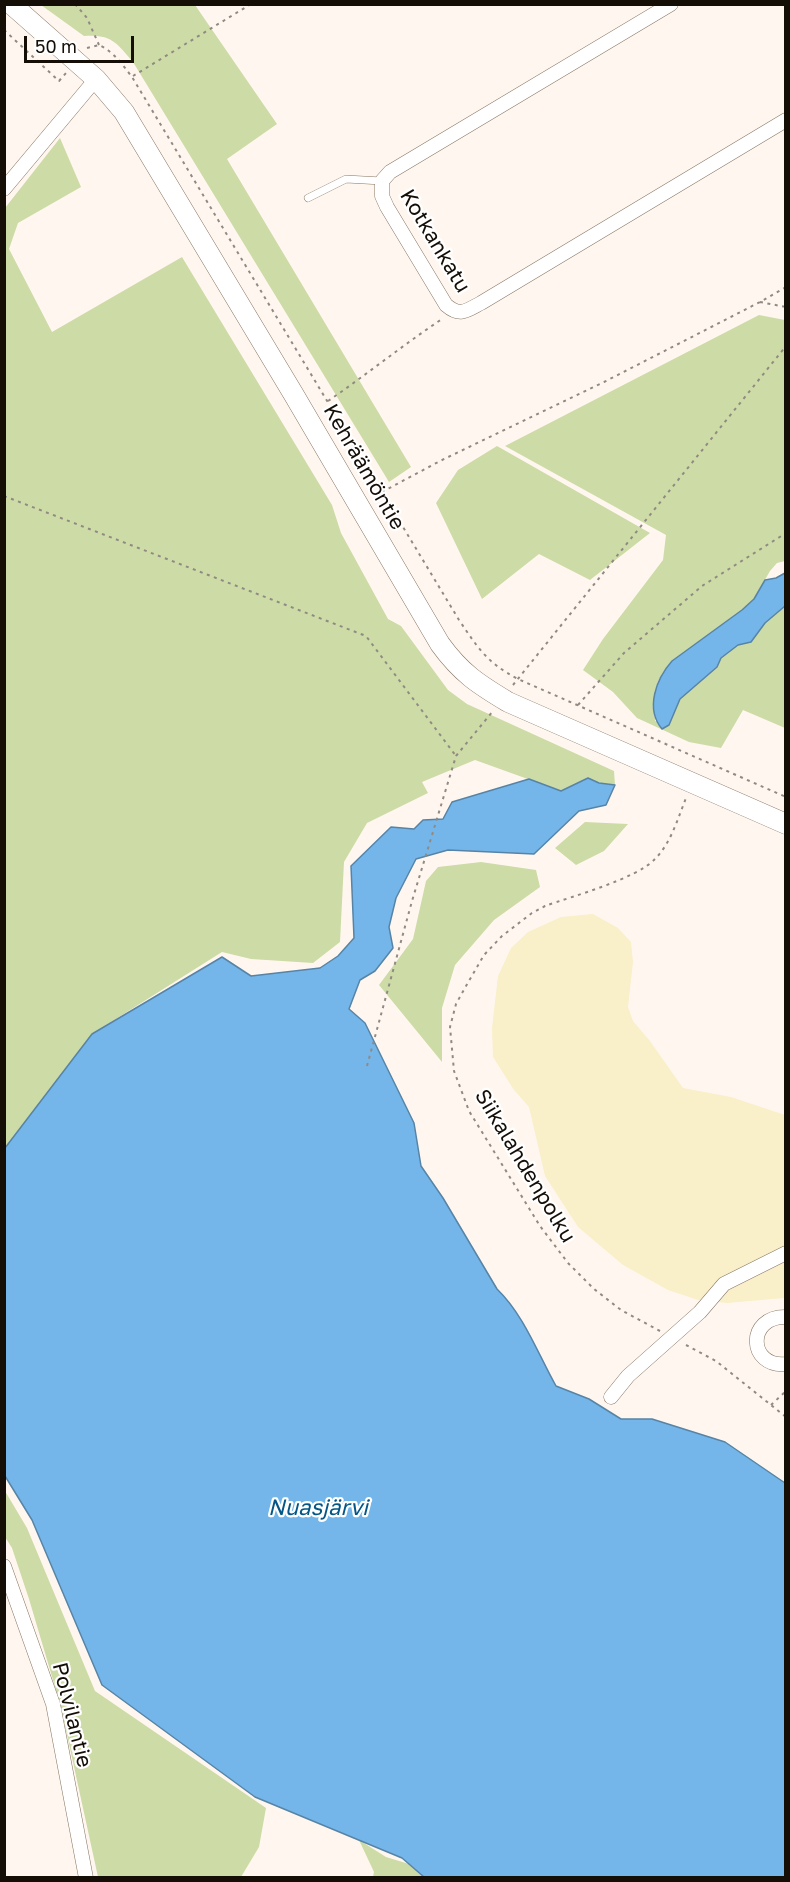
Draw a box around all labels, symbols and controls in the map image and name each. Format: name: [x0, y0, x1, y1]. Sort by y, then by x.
scale bar: [27, 24, 136, 62]
text: 50 m: [35, 35, 77, 57]
street label: Kotkankatu: [394, 185, 476, 297]
street label: Kehräämöntie: [318, 400, 410, 534]
street label: Siikalahdenpolku: [469, 1085, 581, 1247]
water label: Nuasjärvi: [268, 1495, 368, 1521]
street label: Polvilantie: [47, 1660, 97, 1770]

